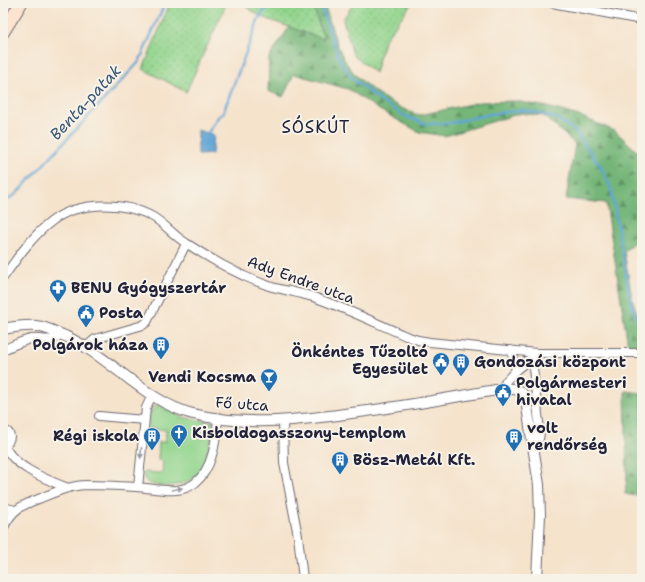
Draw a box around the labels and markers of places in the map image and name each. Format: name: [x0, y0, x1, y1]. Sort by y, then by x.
pharmacy icon: BENU Gyógyszertár: [48, 278, 68, 303]
place label: BENU Gyógyszertár: [71, 278, 226, 298]
public building icon: Posta: [76, 303, 96, 328]
place label: Posta: [99, 303, 144, 323]
place label: Polgárok háza: [32, 335, 149, 355]
building icon: Polgárok háza: [151, 335, 171, 360]
place label: Önkéntes Tűzoltó Egyesület: [291, 342, 428, 379]
public building icon: Önkéntes Tűzoltó Egyesület: [431, 351, 451, 376]
building icon: Gondozási központ: [451, 352, 471, 377]
place label: Gondozási központ: [474, 352, 626, 372]
place label: Vendi Kocsma: [148, 367, 257, 387]
bar icon: Vendi Kocsma: [259, 367, 279, 392]
place label: Polgármesteri hivatal: [516, 373, 627, 410]
public building icon: Polgármesteri hivatal: [493, 382, 513, 407]
place label: volt rendőrség: [527, 418, 608, 455]
church icon: Kisboldogasszony-templom: [169, 423, 189, 448]
place label: Kisboldogasszony-templom: [192, 423, 406, 443]
place label: Régi iskola: [53, 426, 140, 446]
building icon: Régi iskola: [142, 426, 162, 451]
building icon: volt rendőrség: [504, 427, 524, 452]
building icon: Bösz-Metál Kft.: [330, 450, 350, 475]
place label: Bösz-Metál Kft.: [353, 450, 475, 470]

